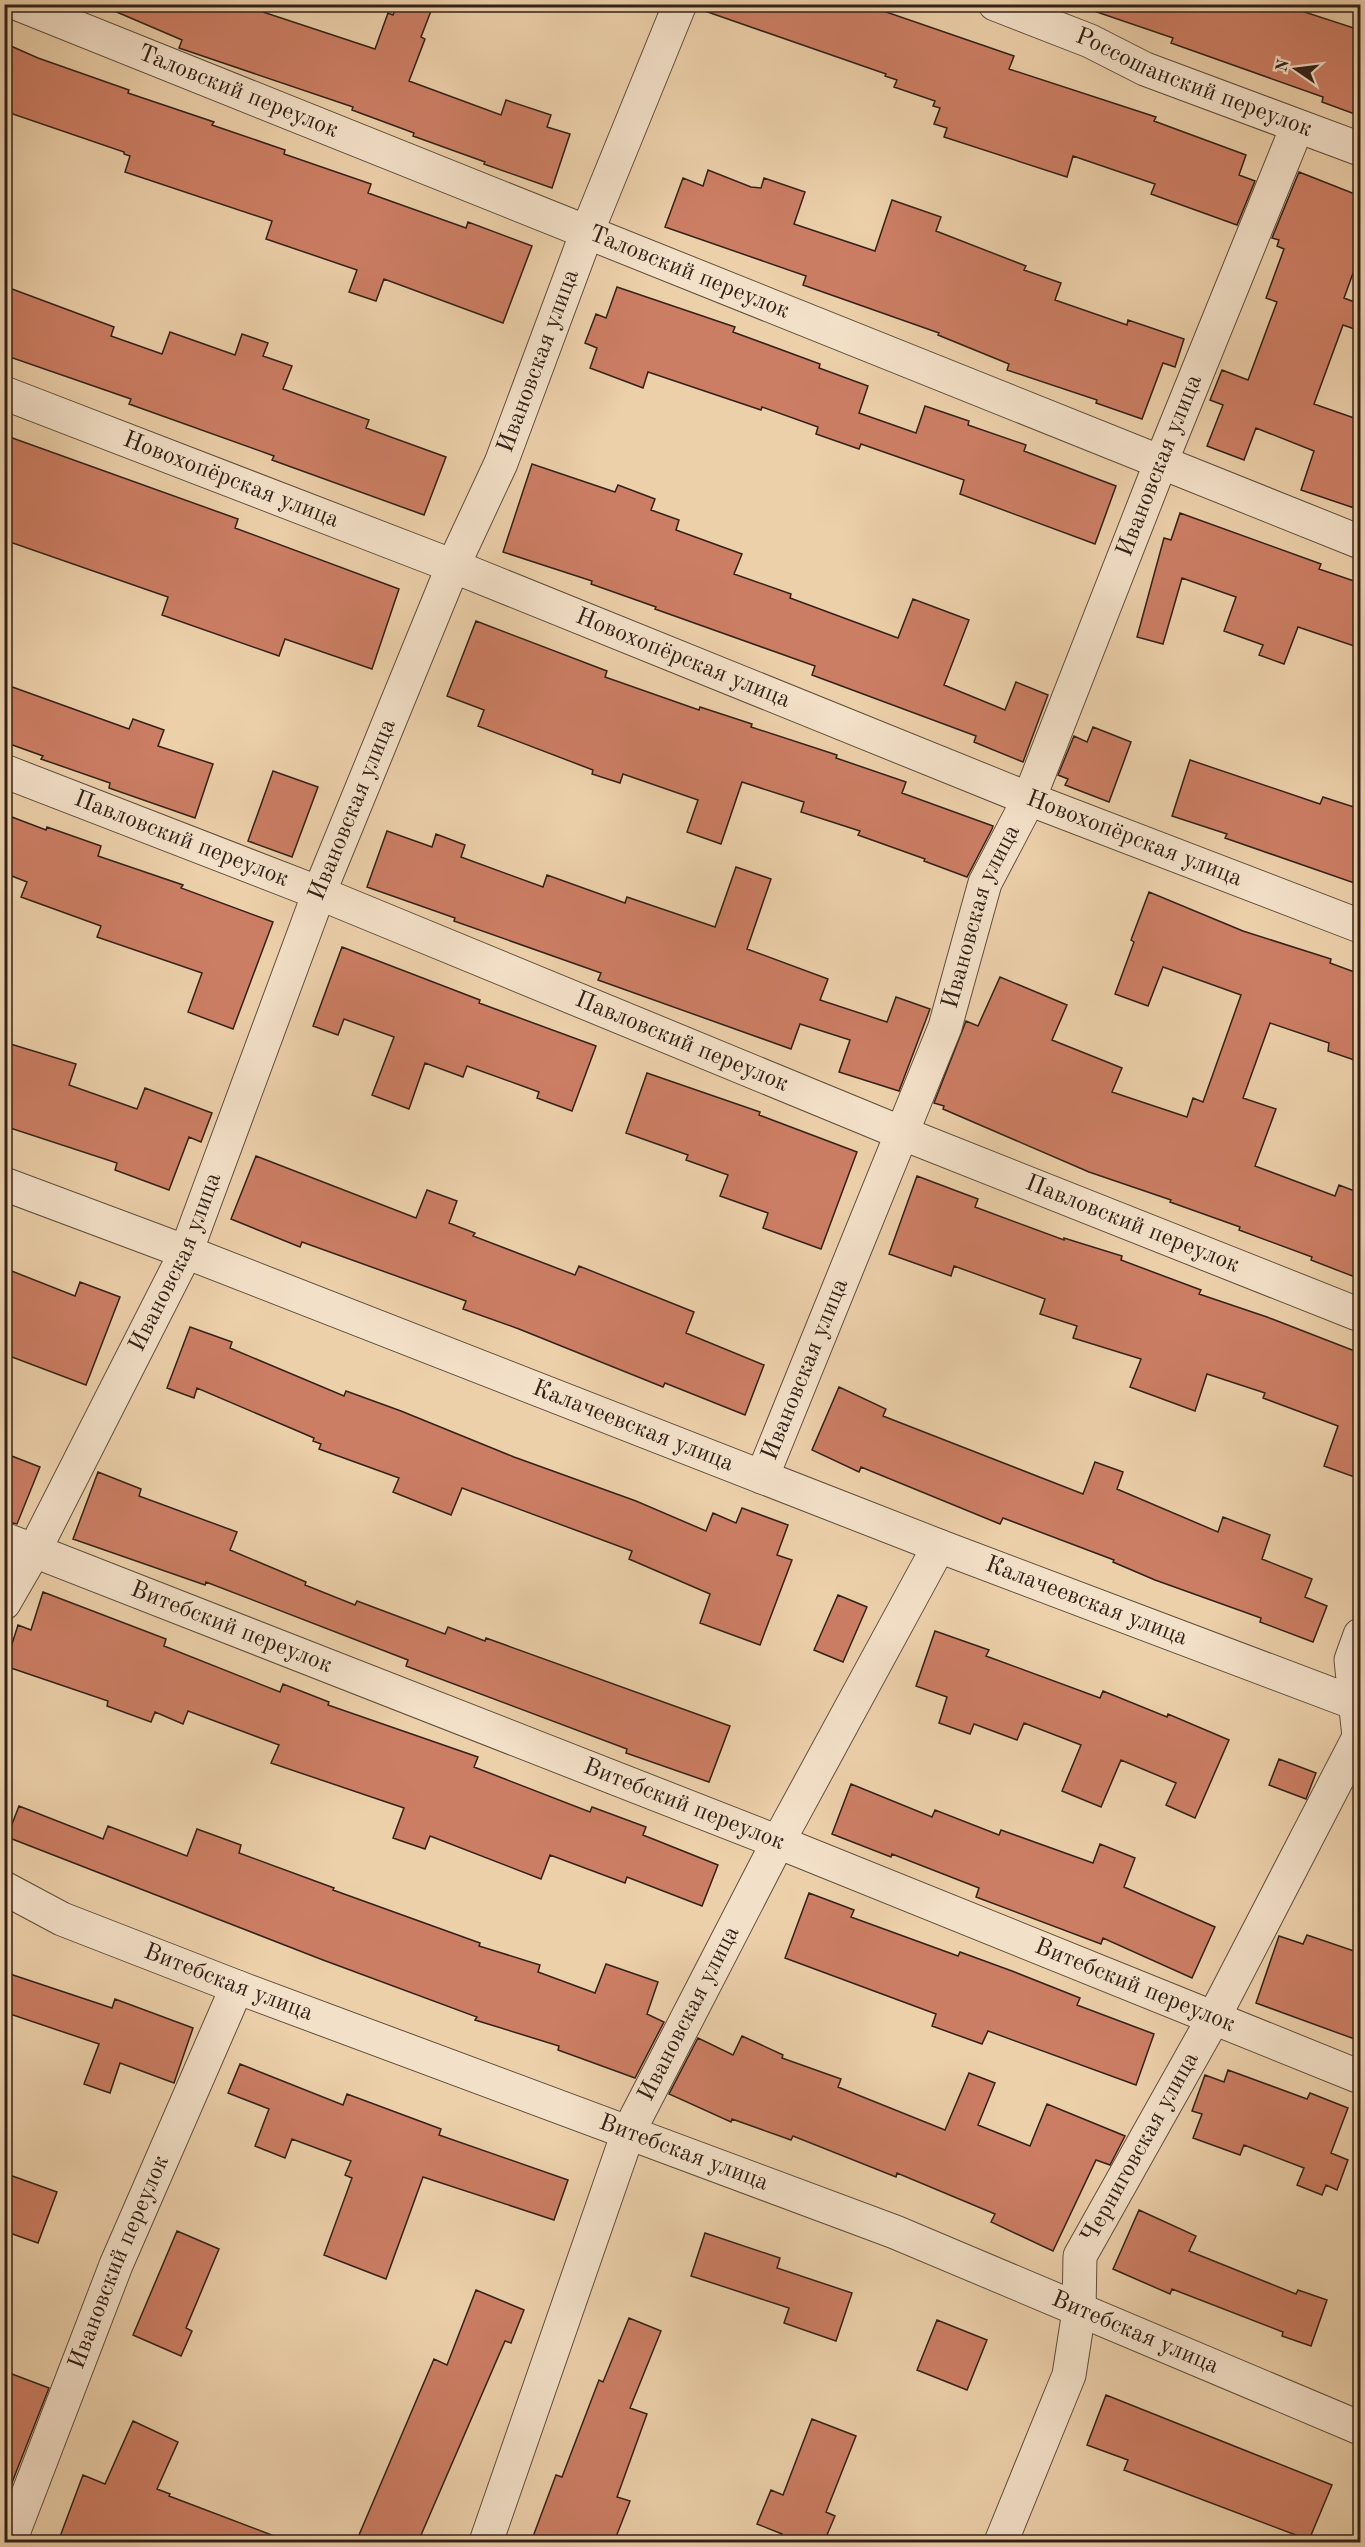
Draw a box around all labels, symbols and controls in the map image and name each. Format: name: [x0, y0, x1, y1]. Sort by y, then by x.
street label: Россошанский переулок: [1072, 25, 1315, 142]
north arrow: [1266, 39, 1326, 99]
street label: Таловский переулок: [134, 41, 342, 143]
text: N: [1274, 57, 1293, 74]
street label: Таловский переулок: [586, 222, 793, 324]
street label: Ивановская улица: [494, 266, 584, 456]
street label: Ивановская улица: [1113, 371, 1207, 560]
street label: Новохопёрская улица: [120, 428, 342, 533]
street label: Новохопёрская улица: [572, 605, 794, 713]
street label: Ивановская улица: [305, 716, 401, 904]
street label: Павловский переулок: [70, 787, 292, 892]
street label: Новохопёрская улица: [1023, 787, 1245, 892]
street label: Ивановская улица: [939, 821, 1025, 1011]
street label: Павловский переулок: [572, 988, 792, 1097]
street label: Ивановская улица: [125, 1170, 226, 1356]
street label: Павловский переулок: [1022, 1171, 1243, 1278]
street label: Ивановская улица: [758, 1275, 853, 1464]
street label: Калачеевская улица: [529, 1376, 737, 1477]
street label: Калачеевская улица: [982, 1553, 1191, 1651]
street label: Витебский переулок: [127, 1578, 335, 1678]
street label: Витебский переулок: [580, 1755, 788, 1855]
street label: Ивановская улица: [634, 1922, 744, 2105]
street label: Витебский переулок: [1031, 1935, 1239, 2037]
street label: Витебская улица: [140, 1940, 316, 2026]
street label: Черниговская улица: [1078, 2048, 1204, 2248]
street label: Витебская улица: [596, 2111, 772, 2196]
street label: Ивановский переулок: [65, 2152, 174, 2373]
street label: Витебская улица: [1048, 2287, 1222, 2379]

